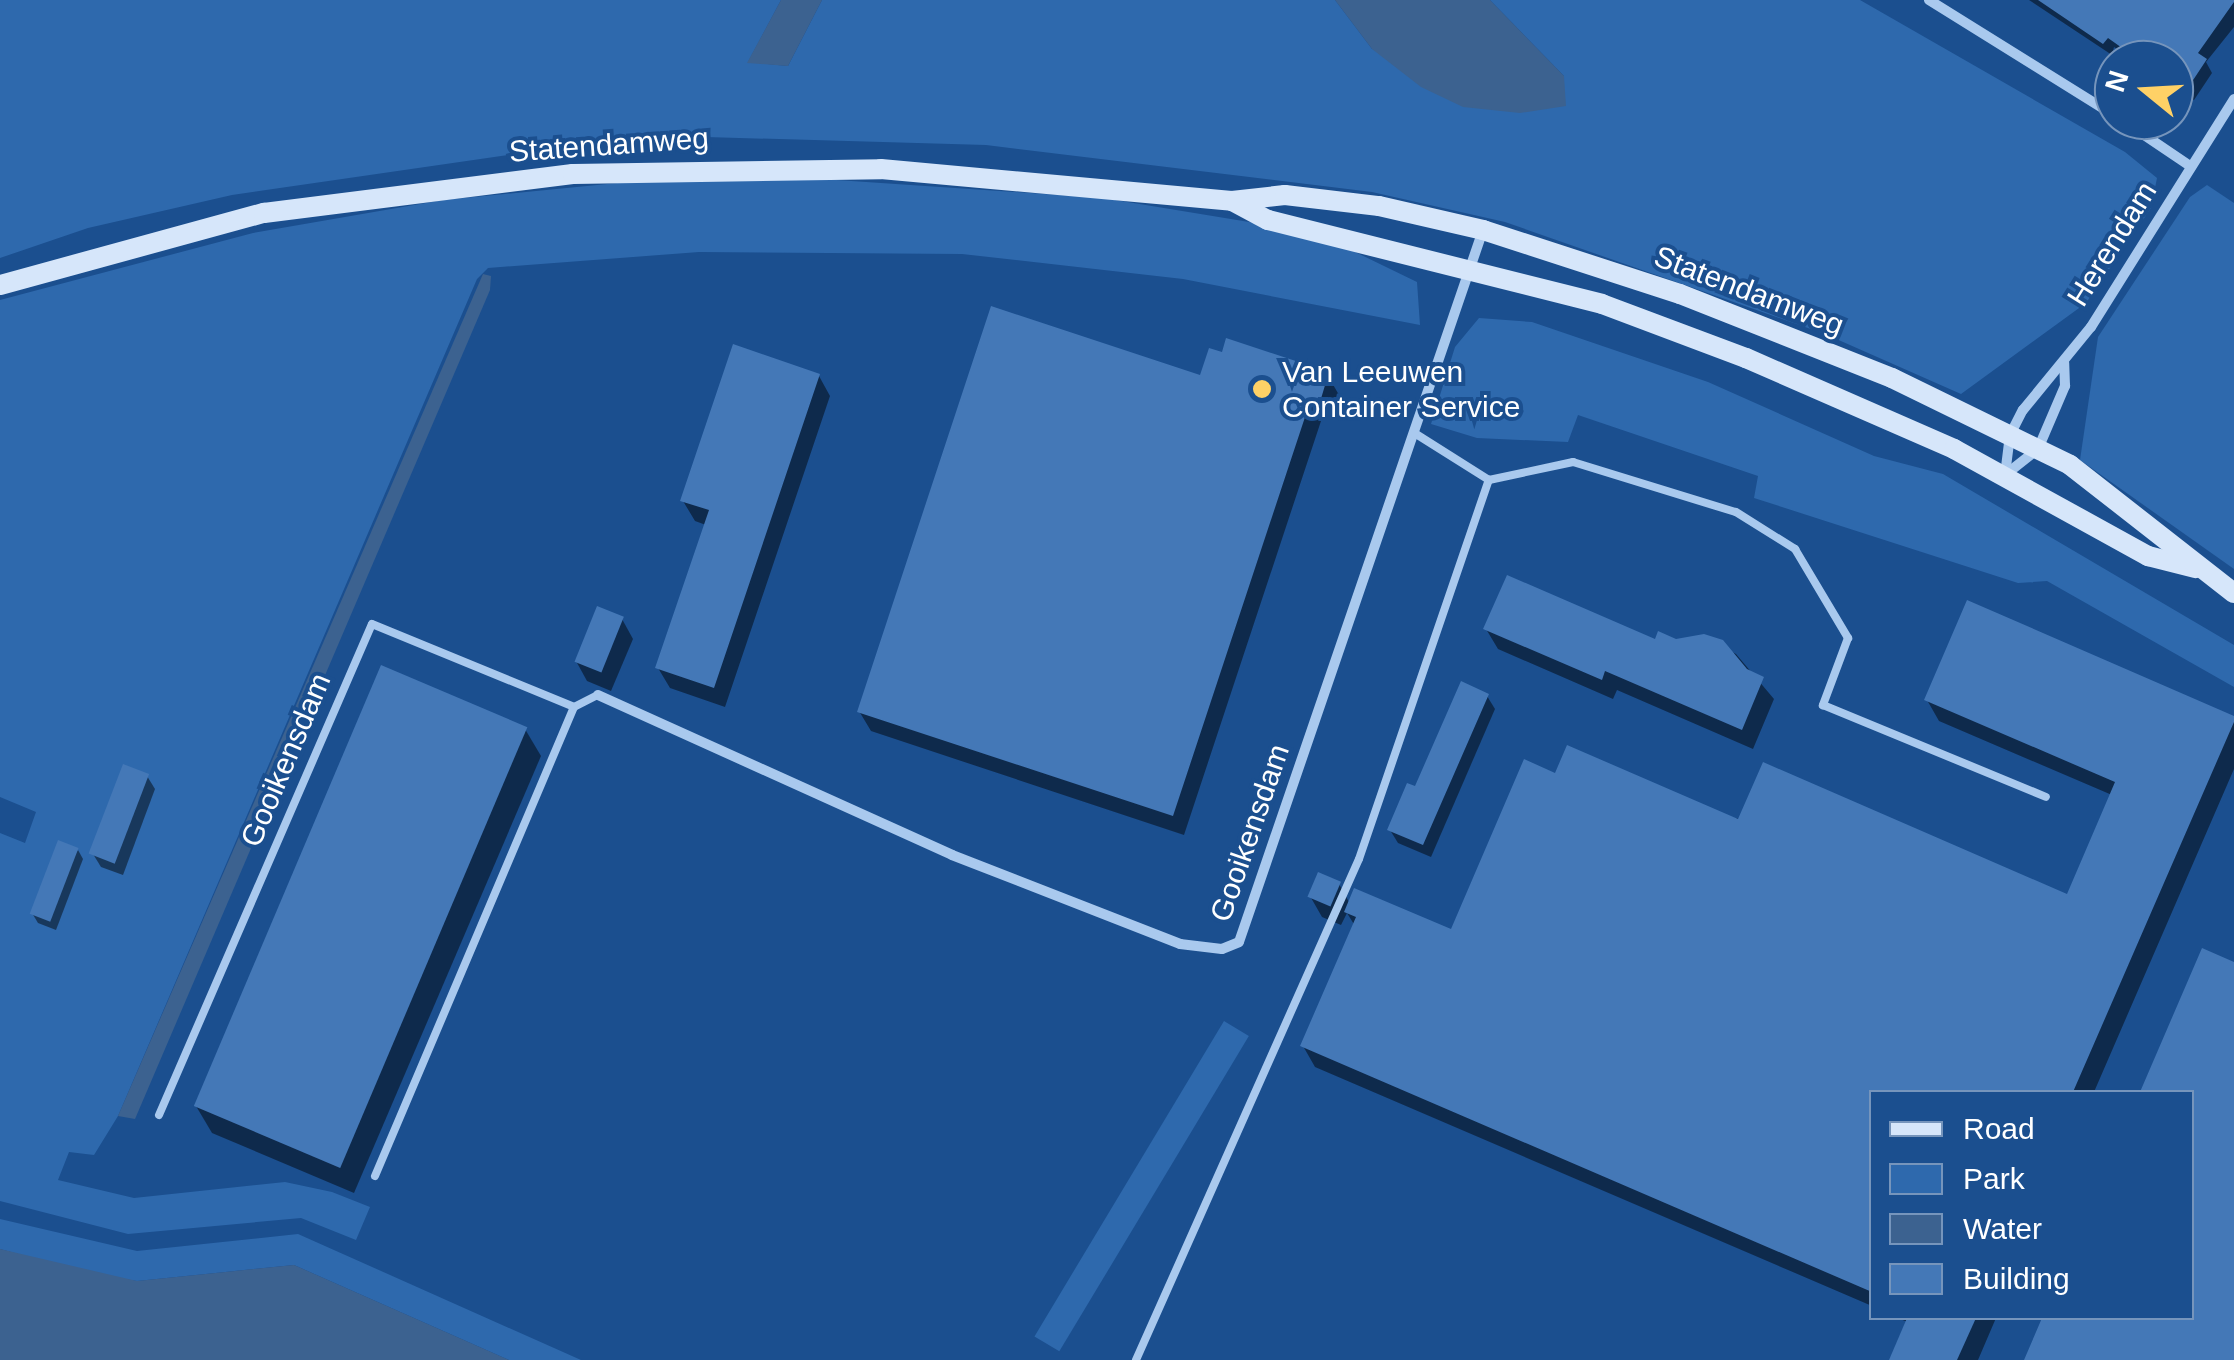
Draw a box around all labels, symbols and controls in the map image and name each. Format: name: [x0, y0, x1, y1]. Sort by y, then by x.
north arrow: [2094, 40, 2194, 140]
text: N: [2099, 67, 2135, 96]
street label: Statendamweg: [508, 120, 710, 170]
street label: Herendam: [2060, 175, 2164, 313]
street label: Statendamweg: [1649, 238, 1849, 344]
place label: Van Leeuwen Container Service: [1282, 354, 1520, 424]
marker: Van Leeuwen Container Service: [1251, 378, 1273, 400]
street label: Gooikensdam: [233, 668, 339, 852]
street label: Gooikensdam: [1203, 740, 1297, 926]
legend: [1869, 1090, 2194, 1320]
text: Road: [1963, 1112, 2035, 1145]
text: Park: [1963, 1162, 2025, 1195]
text: Water: [1963, 1212, 2042, 1245]
text: Building: [1963, 1262, 2070, 1295]

